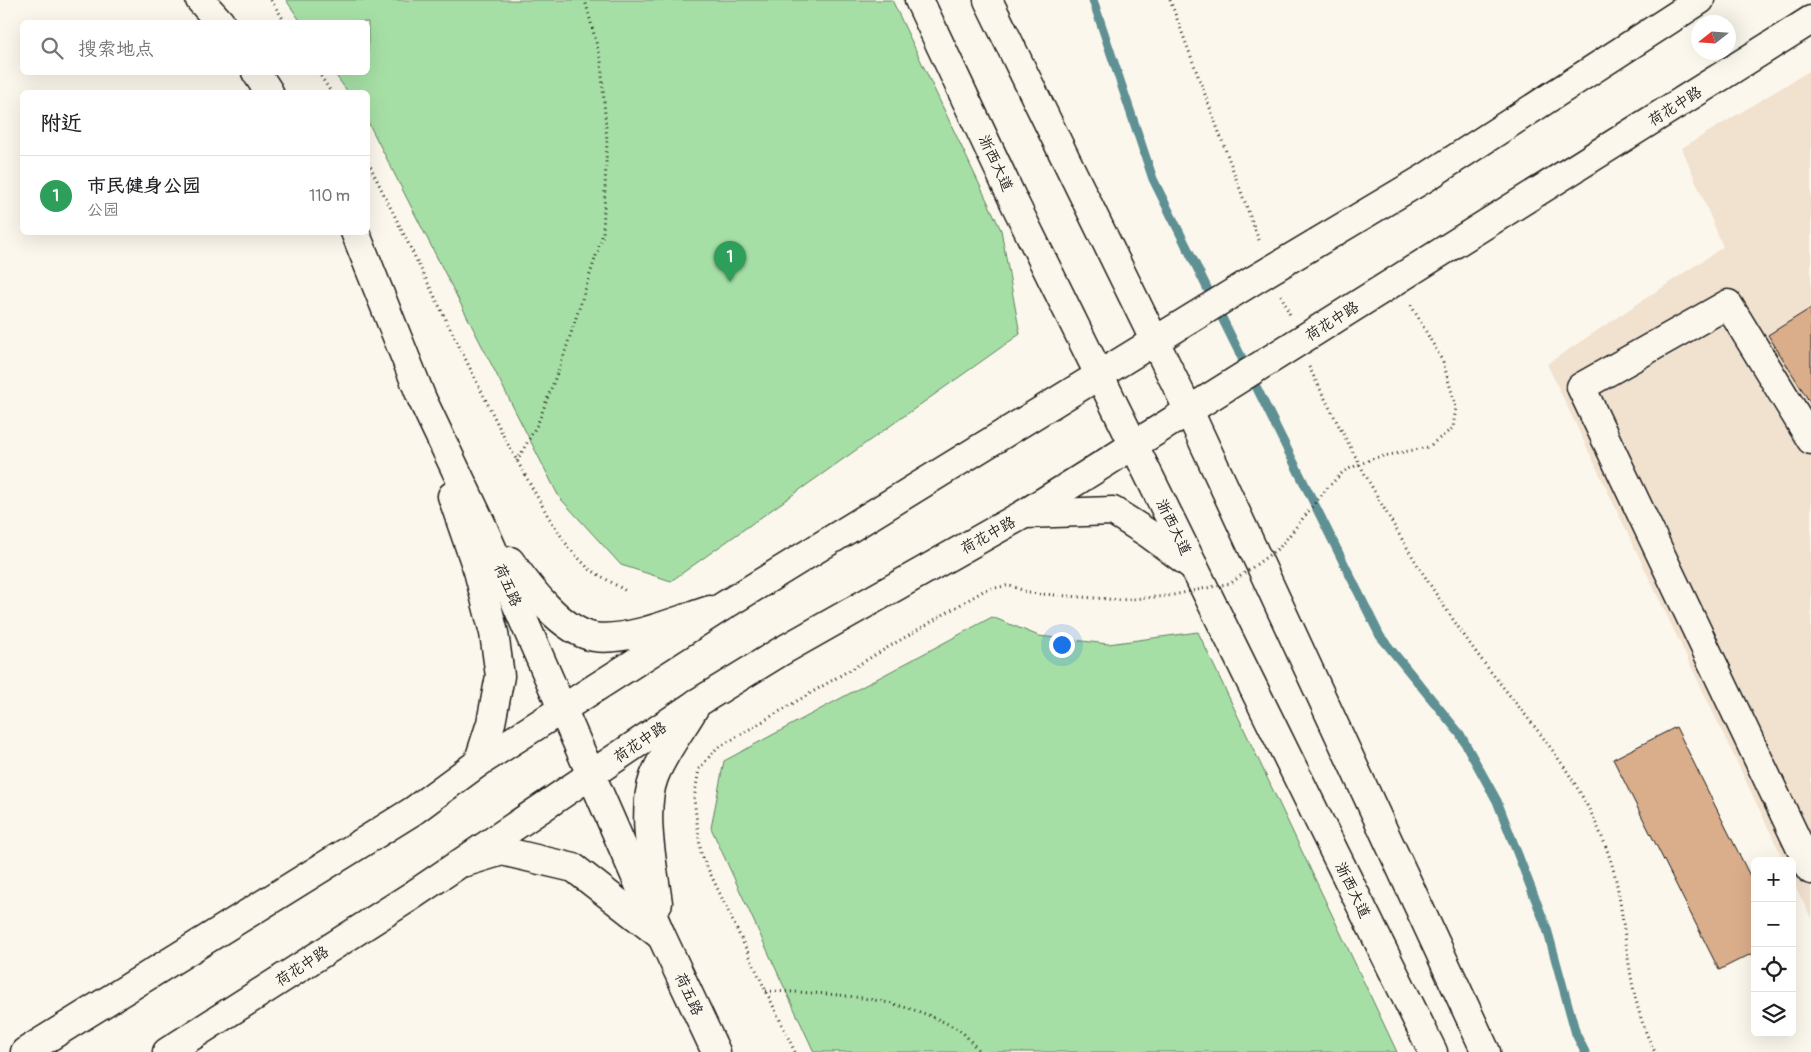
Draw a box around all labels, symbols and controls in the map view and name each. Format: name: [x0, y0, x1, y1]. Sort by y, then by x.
north arrow: [1691, 15, 1736, 60]
search box: [20, 20, 370, 75]
icon: search: [38, 34, 66, 62]
text: 搜索地点: [78, 37, 154, 61]
street label: 荷花中路: [1645, 82, 1706, 130]
text: 附近: [40, 110, 82, 137]
street label: 浙西大道: [974, 132, 1017, 194]
text: 市民健身公园: [87, 174, 201, 198]
text: 1: [53, 186, 59, 206]
text: 110 m: [309, 186, 350, 206]
text: 公园: [87, 200, 119, 220]
pin: 1: [714, 241, 746, 282]
street label: 荷花中路: [1302, 297, 1363, 345]
street label: 浙西大道: [1152, 496, 1195, 558]
street label: 荷花中路: [957, 513, 1019, 558]
street label: 荷五路: [490, 561, 525, 610]
your location: [1049, 632, 1075, 658]
street label: 荷花中路: [610, 718, 670, 767]
map controls: [1751, 857, 1796, 1037]
button: +: [1751, 857, 1796, 902]
street label: 浙西大道: [1331, 859, 1374, 921]
button: −: [1751, 902, 1796, 947]
street label: 荷花中路: [272, 942, 333, 991]
button: locate: [1751, 947, 1796, 992]
street label: 荷五路: [670, 970, 707, 1019]
button: layers: [1751, 992, 1796, 1037]

